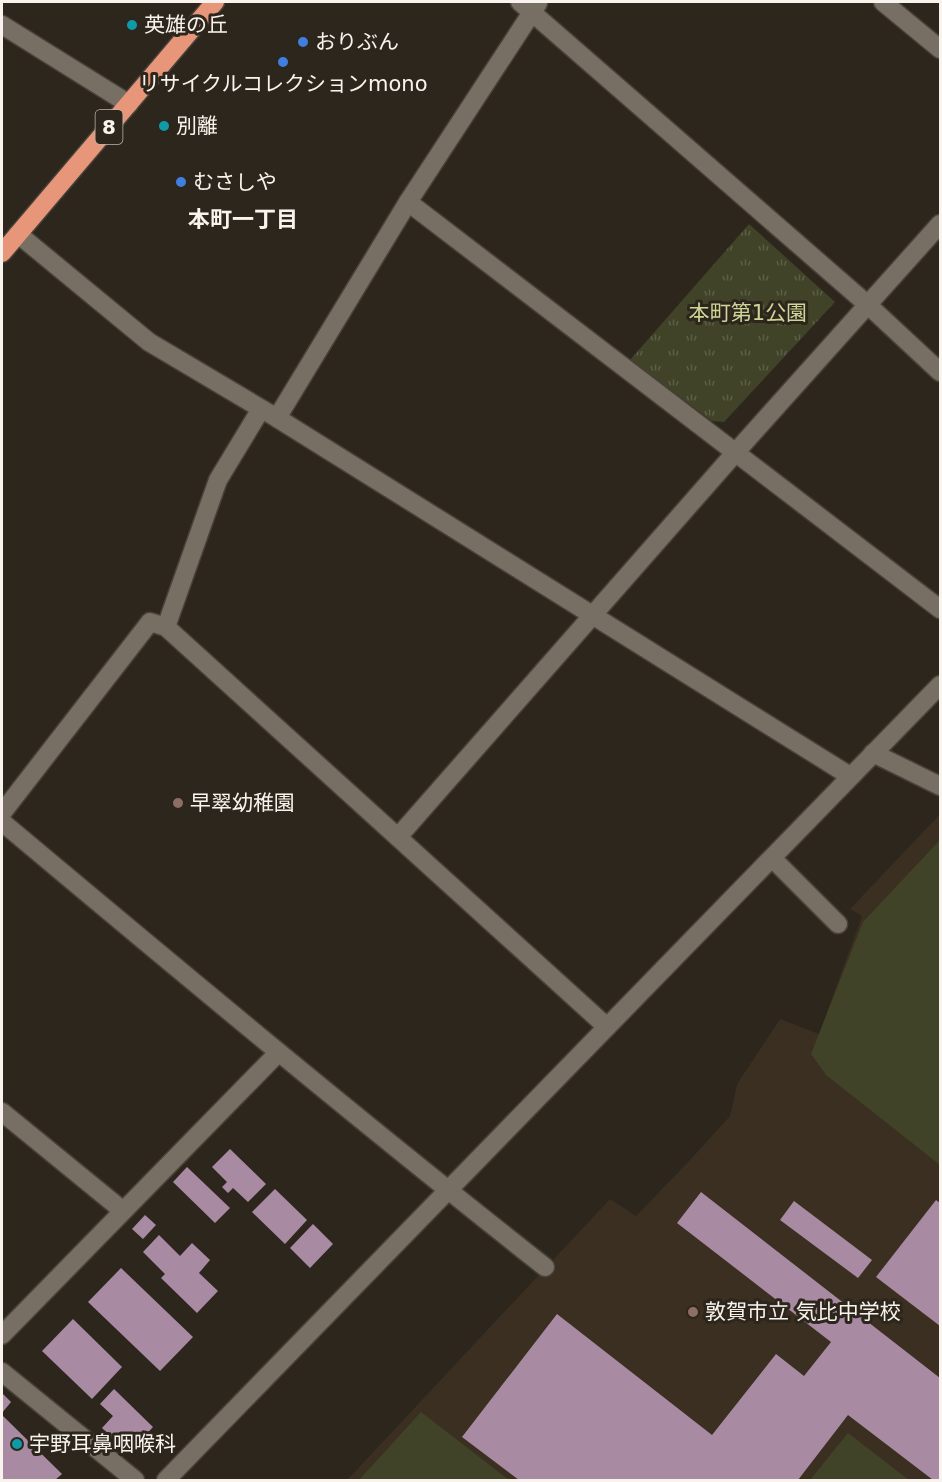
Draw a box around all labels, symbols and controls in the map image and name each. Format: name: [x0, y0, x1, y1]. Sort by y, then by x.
place label: 英雄の丘: [144, 13, 228, 37]
marker: 英雄の丘: [125, 18, 139, 32]
place label: おりぶん: [315, 30, 399, 54]
marker: おりぶん: [296, 35, 310, 49]
marker: リサイクルコレクションmono: [276, 55, 290, 69]
place label: リサイクルコレクションmono: [139, 72, 428, 96]
road number: 8: [96, 110, 122, 144]
place label: 別離: [176, 114, 218, 138]
marker: 別離: [157, 119, 171, 133]
place label: むさしや: [193, 170, 277, 194]
marker: むさしや: [174, 175, 188, 189]
district label: 本町一丁目: [188, 207, 298, 232]
park label: 本町第1公園: [689, 301, 807, 325]
place label: 早翠幼稚園: [190, 791, 295, 815]
marker: 早翠幼稚園: [171, 796, 185, 810]
place label: 敦賀市立 気比中学校: [705, 1300, 901, 1324]
marker: 敦賀市立 気比中学校: [686, 1305, 700, 1319]
place label: 宇野耳鼻咽喉科: [29, 1432, 176, 1456]
marker: 宇野耳鼻咽喉科: [10, 1437, 24, 1451]

